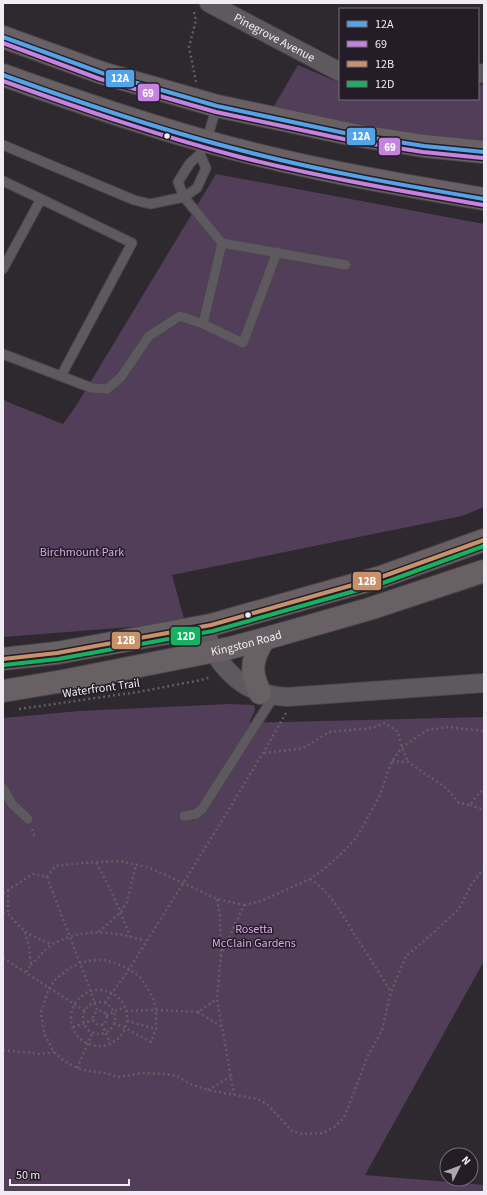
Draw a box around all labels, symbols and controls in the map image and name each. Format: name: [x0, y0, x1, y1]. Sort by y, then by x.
legend: [339, 8, 479, 100]
street label: Pinegrove Avenue: [231, 10, 318, 66]
text: 12A: [375, 16, 394, 33]
text: 69: [375, 36, 387, 53]
text: 12B: [375, 56, 394, 73]
line badge: 12A: [105, 69, 135, 88]
text: 12A: [111, 71, 130, 86]
text: 12D: [375, 76, 394, 93]
line badge: 69: [137, 83, 160, 102]
text: 69: [142, 86, 154, 101]
line badge: 12A: [346, 127, 376, 146]
text: 12A: [352, 129, 371, 144]
unlabelled marker: [162, 131, 172, 141]
line badge: 69: [378, 137, 401, 156]
text: 69: [384, 140, 396, 155]
park label: Birchmount Park: [40, 544, 124, 561]
line badge: 12B: [352, 571, 382, 591]
text: 12B: [358, 574, 376, 589]
unlabelled marker: [243, 610, 253, 620]
line badge: 12D: [170, 626, 201, 646]
street label: Kingston Road: [209, 626, 284, 661]
text: 12D: [177, 629, 195, 644]
line badge: 12B: [111, 631, 141, 650]
text: 12B: [117, 633, 135, 648]
street label: Waterfront Trail: [61, 675, 141, 702]
park label: Rosetta McClain Gardens: [212, 921, 296, 952]
north arrow: [439, 1147, 479, 1187]
text: N: [458, 1153, 474, 1168]
scale bar: [10, 1161, 129, 1187]
text: 50 m: [16, 1167, 40, 1184]

